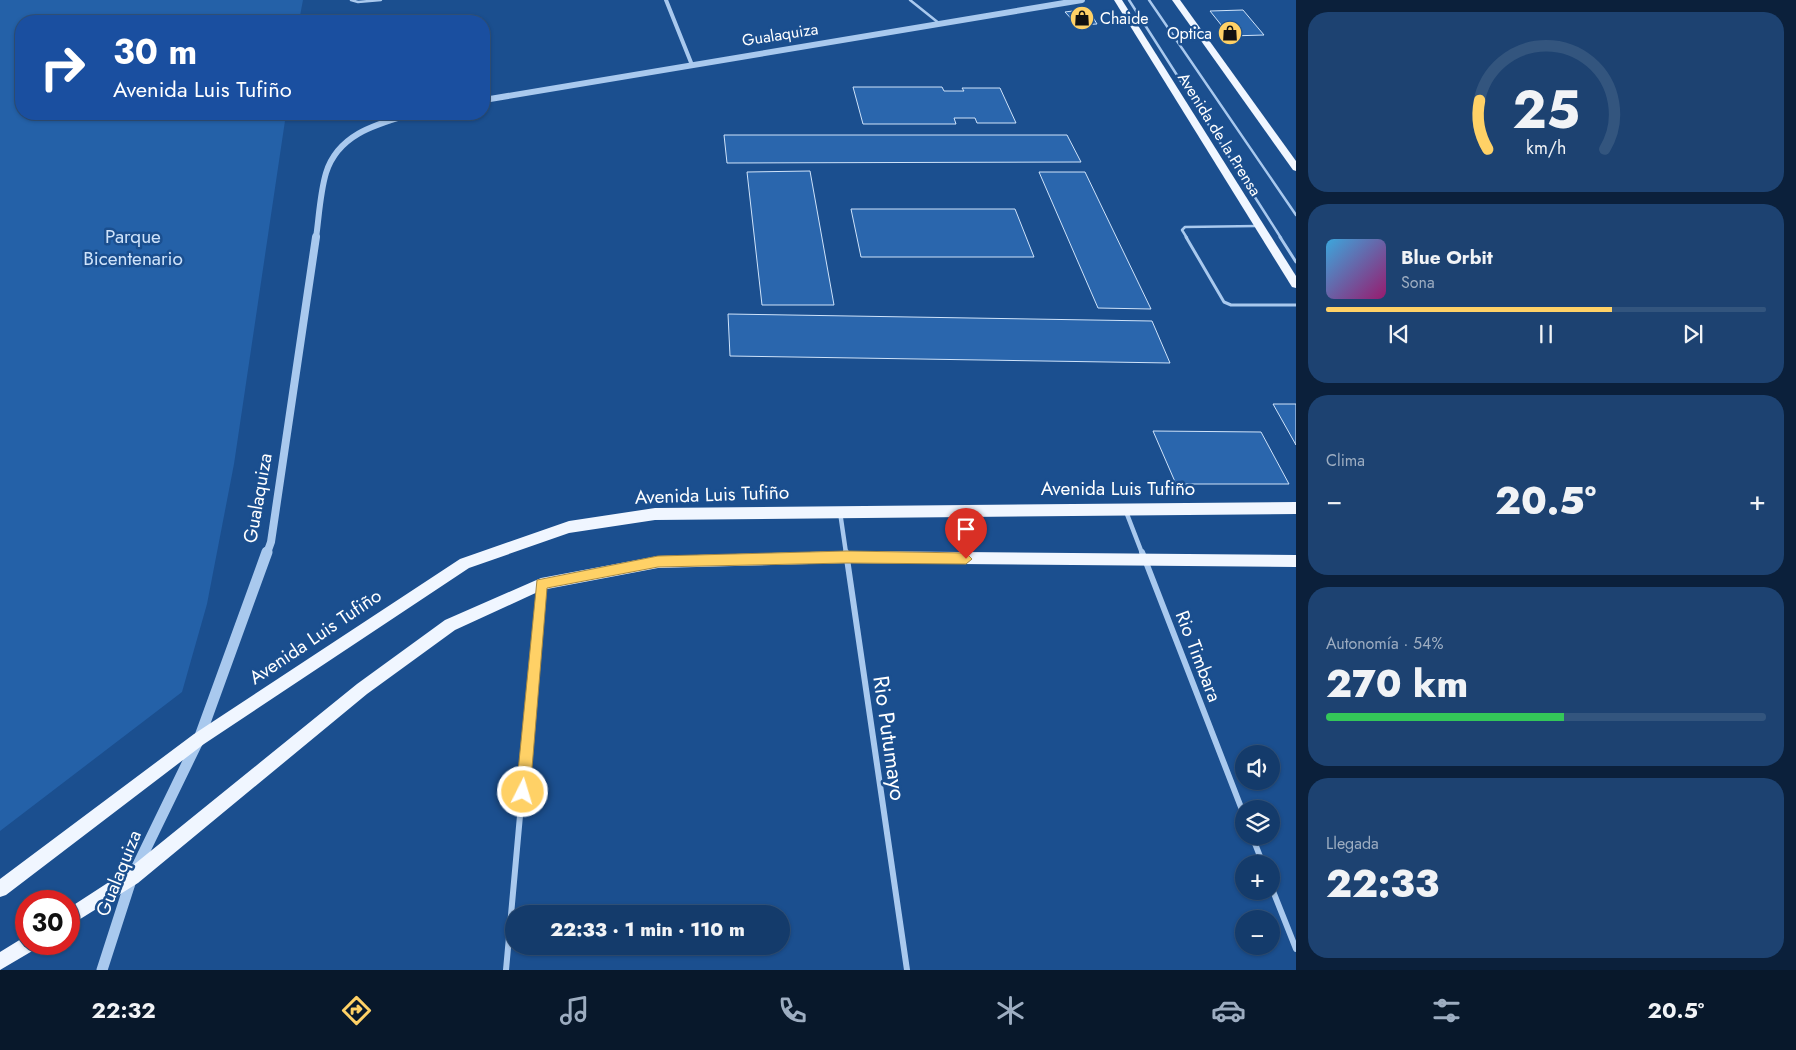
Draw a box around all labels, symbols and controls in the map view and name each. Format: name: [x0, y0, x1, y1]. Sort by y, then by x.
shop icon: Chaide: [1069, 5, 1095, 31]
place label: Chaide: [1100, 7, 1149, 30]
street label: Gualaquiza: [740, 17, 820, 52]
shop icon: Optica: [1217, 20, 1243, 46]
place label: Optica: [1167, 22, 1212, 45]
text: 30 m: [113, 27, 197, 77]
icon: right: [30, 35, 95, 100]
street label: Avenida de la Prensa: [1172, 68, 1267, 200]
text: 25: [1512, 72, 1580, 148]
text: Avenida Luis Tufiño: [113, 73, 292, 105]
text: km/h: [1526, 135, 1566, 161]
park label: Parque Bicentenario: [83, 223, 183, 272]
text: Blue Orbit: [1401, 244, 1493, 271]
text: Sona: [1401, 271, 1435, 294]
icon: previous: [1385, 320, 1413, 348]
icon: pause: [1532, 320, 1560, 348]
icon: next: [1679, 320, 1707, 348]
text: Clima: [1326, 449, 1365, 472]
street label: Gualaquiza: [236, 451, 279, 545]
text: 20.5°: [1495, 473, 1596, 528]
street label: Avenida Luis Tufiño: [1041, 475, 1195, 502]
street label: Avenida Luis Tufiño: [634, 478, 790, 511]
text: −: [1326, 480, 1343, 521]
text: +: [1749, 480, 1766, 521]
pin: [945, 508, 987, 559]
icon: arrive: [952, 515, 980, 543]
street label: Avenida Luis Tufiño: [244, 582, 387, 691]
street label: Rio Timbara: [1169, 607, 1228, 706]
text: Autonomía · 54%: [1326, 632, 1443, 655]
text: 270 km: [1326, 656, 1468, 711]
street label: Rio Putumayo: [865, 674, 915, 802]
map controls: [1235, 745, 1280, 955]
button: sound: [1235, 745, 1280, 790]
position arrow: [496, 765, 548, 817]
button: layers: [1235, 800, 1280, 845]
street label: Gualaquiza: [89, 826, 148, 920]
text: Llegada: [1326, 832, 1379, 855]
button: +: [1235, 855, 1280, 900]
text: 22:33: [1326, 856, 1439, 911]
speed limit sign: 30: [15, 890, 80, 955]
button: −: [1235, 910, 1280, 955]
text: 22:33 · 1 min · 110 m: [550, 916, 745, 943]
icon: directions: [339, 993, 374, 1028]
icon: music: [557, 993, 592, 1028]
icon: phone: [775, 993, 810, 1028]
icon: climate: [993, 993, 1028, 1028]
icon: car: [1211, 993, 1246, 1028]
icon: filters: [1429, 993, 1464, 1028]
text: 22:32: [92, 994, 156, 1026]
text: 20.5°: [1648, 994, 1704, 1026]

